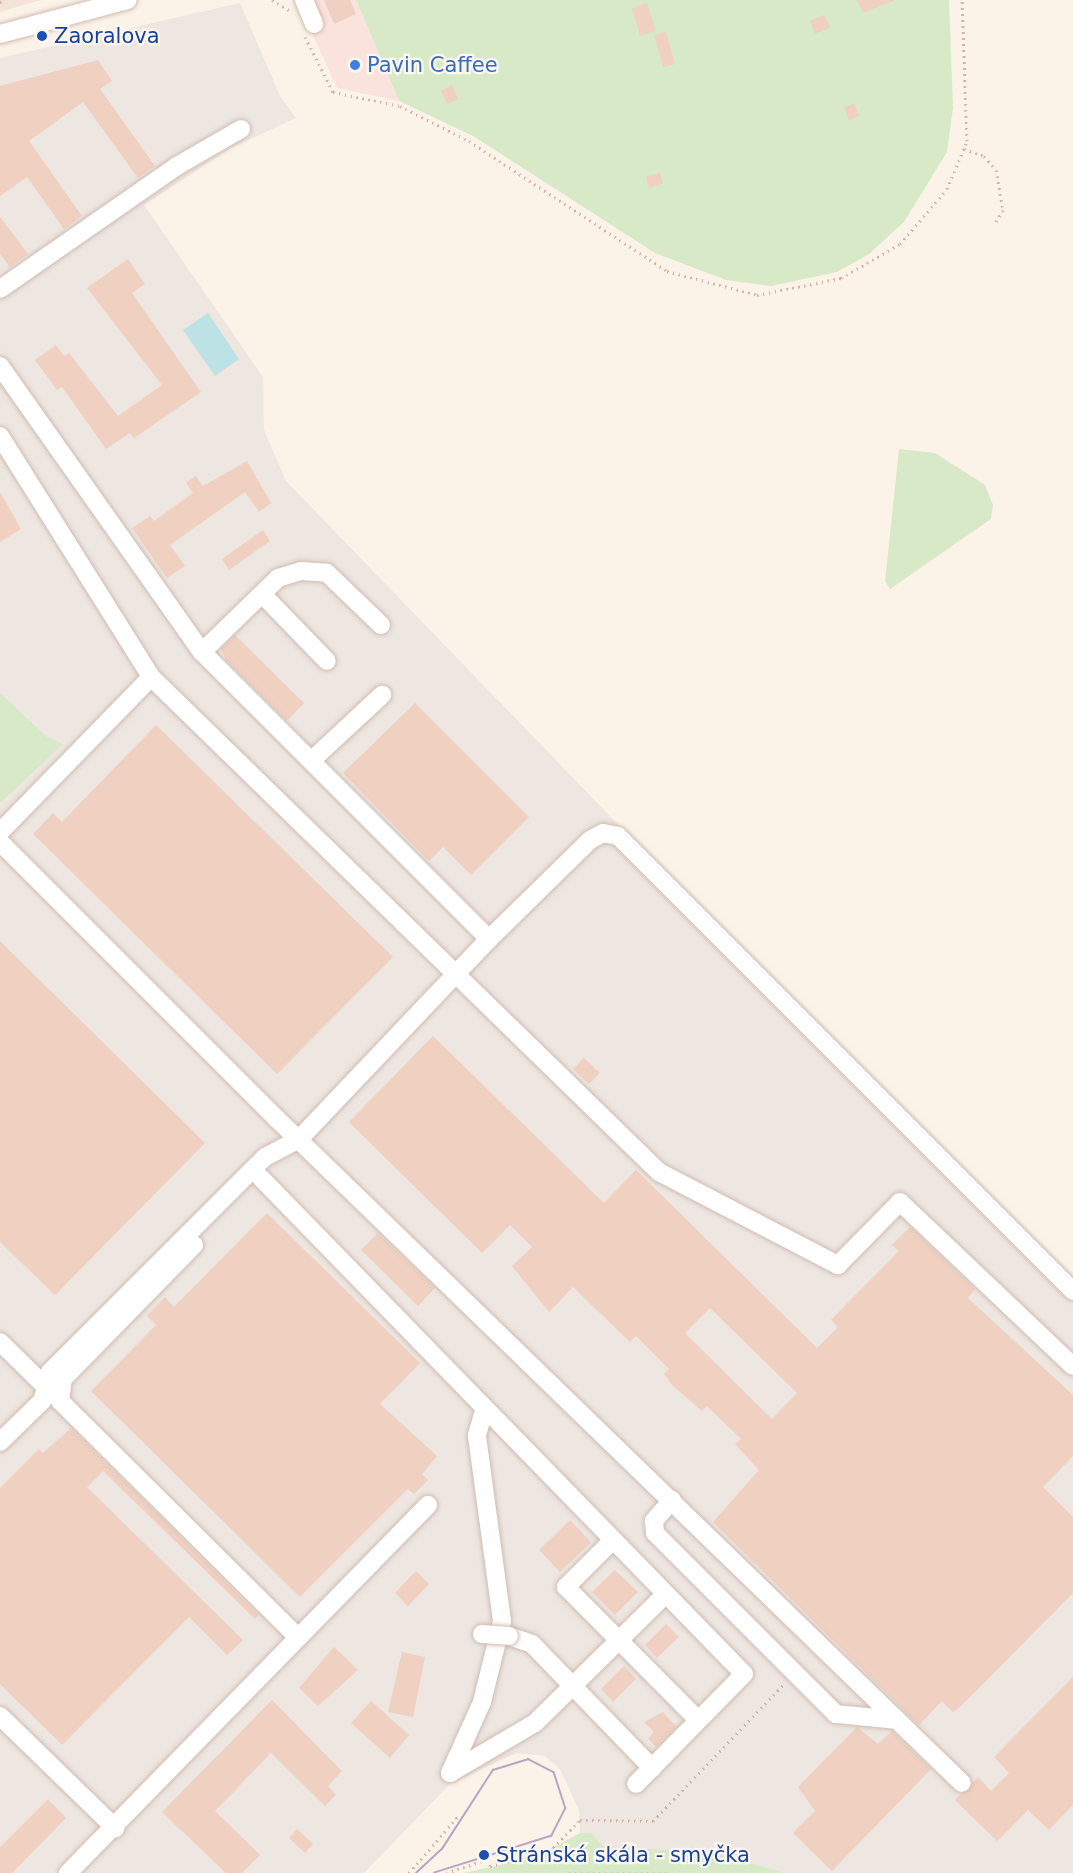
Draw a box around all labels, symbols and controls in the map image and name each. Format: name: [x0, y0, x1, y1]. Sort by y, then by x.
place label: Zaoralova: [54, 23, 160, 49]
marker: Zaoralova: [35, 29, 49, 43]
place label: Pavin Caffee: [367, 52, 498, 78]
marker: Pavin Caffee: [348, 58, 362, 72]
place label: Stránská skála - smyčka: [496, 1842, 750, 1868]
marker: Stránská skála - smyčka: [477, 1848, 491, 1862]

